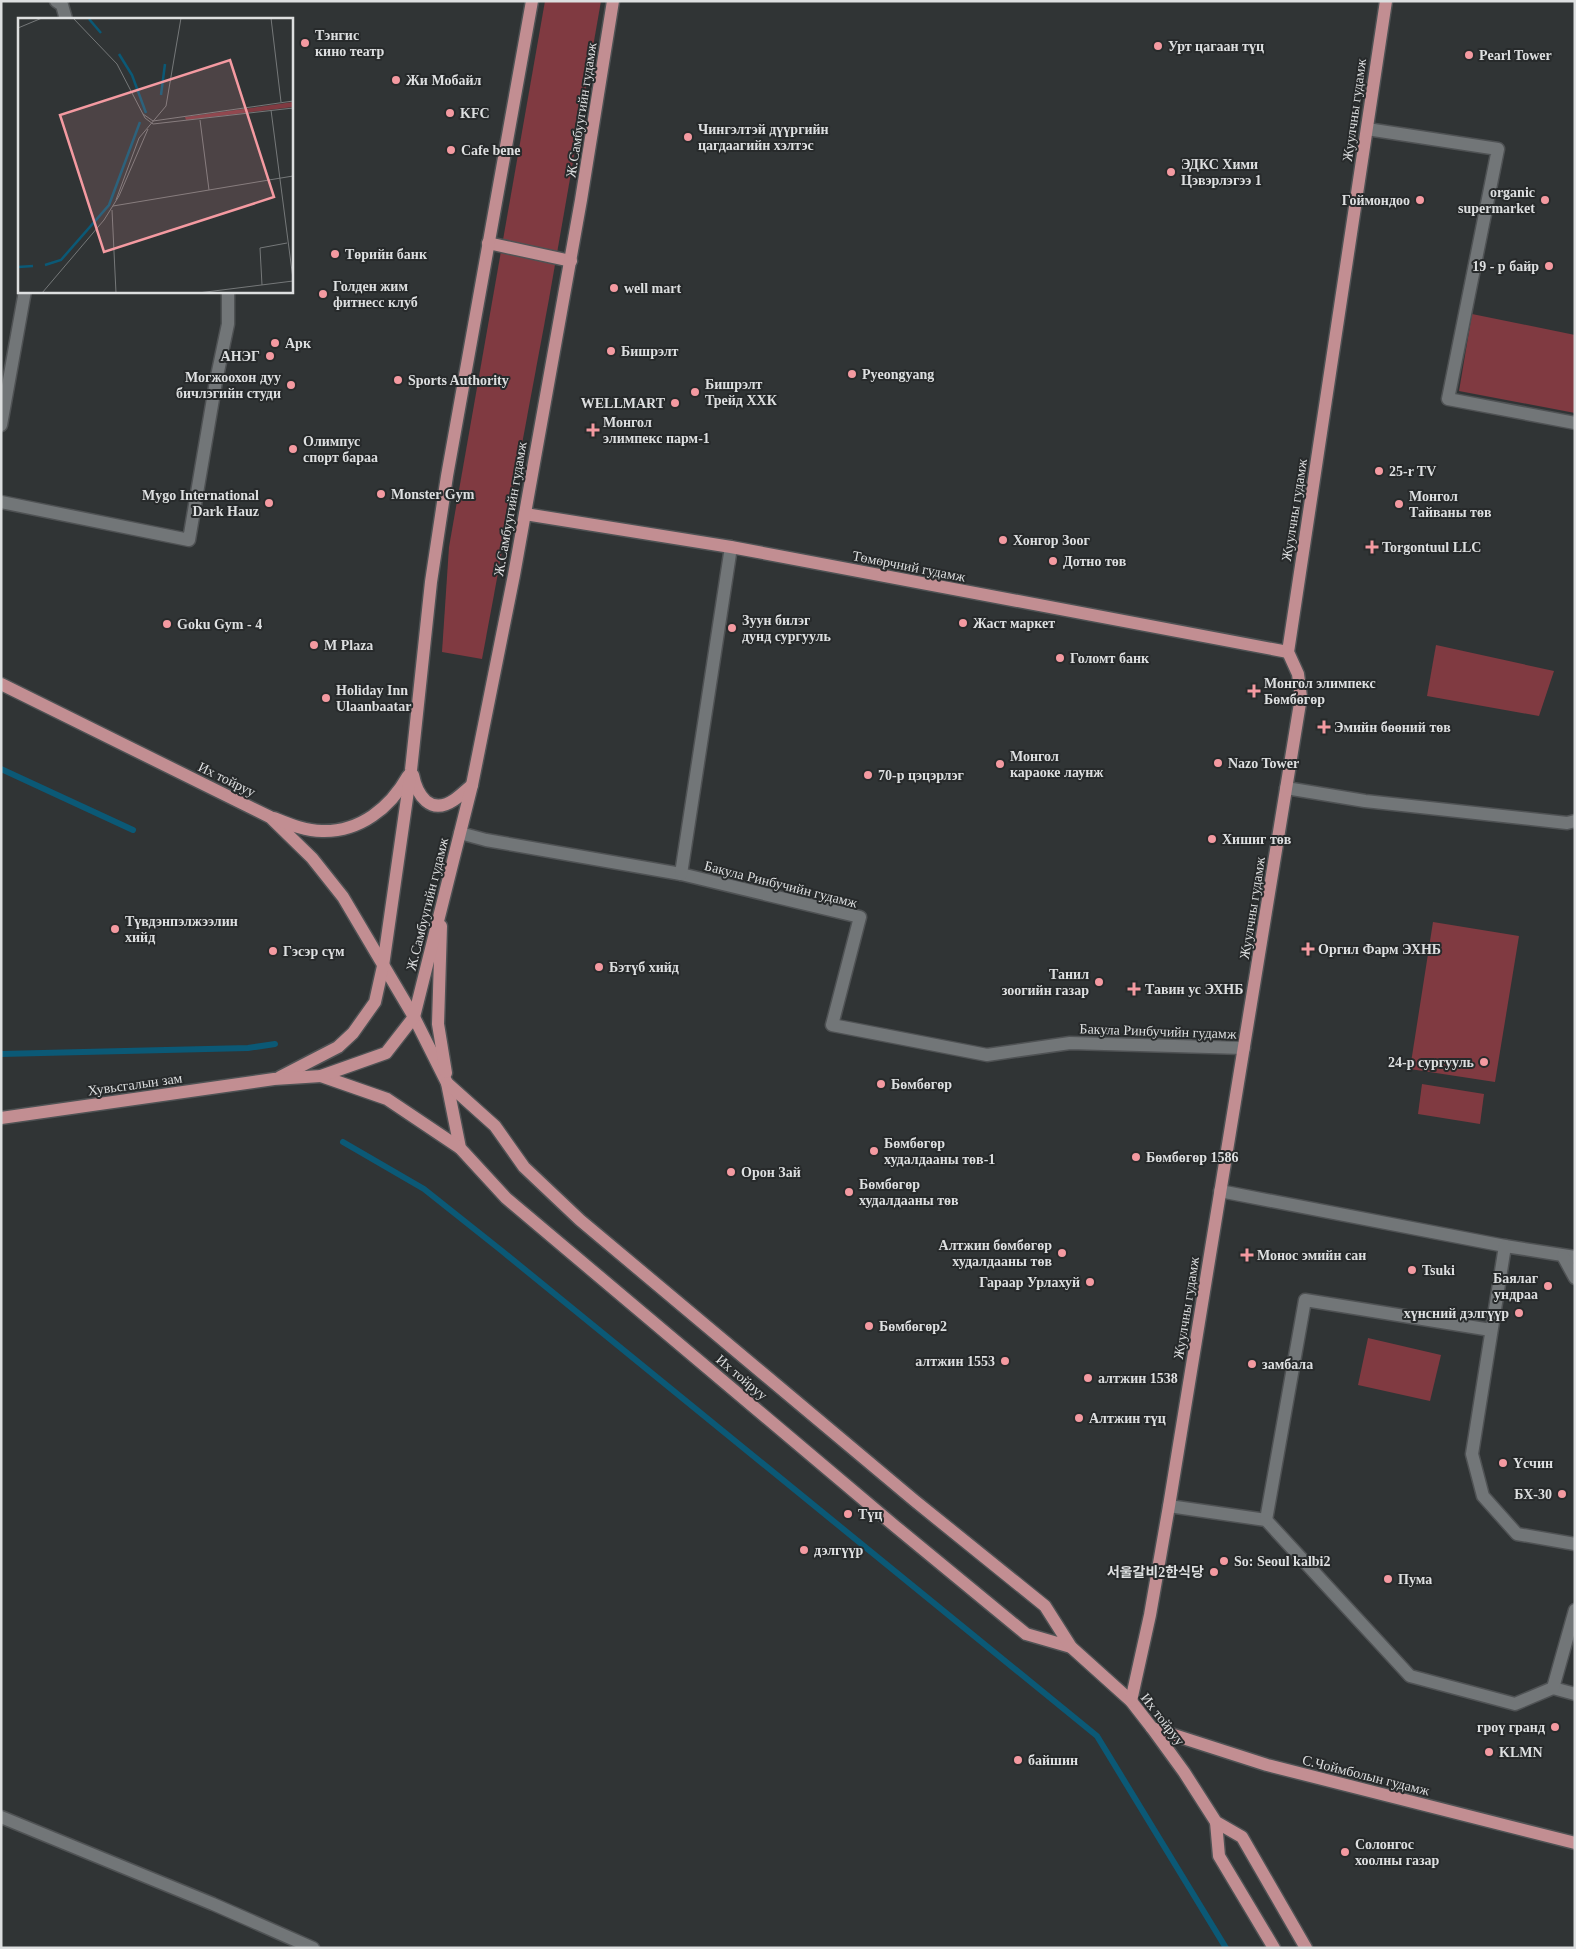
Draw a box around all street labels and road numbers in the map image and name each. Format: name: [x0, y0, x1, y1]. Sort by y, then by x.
street label: Ж.Самбуугийн гудамж: [563, 41, 600, 179]
street label: Жуулчны гудамж: [1340, 58, 1369, 162]
street label: Ж.Самбуугийн гудамж: [491, 440, 530, 578]
street label: Жуулчны гудамж: [1279, 458, 1310, 562]
street label: Төмөрчний гудамж: [851, 548, 967, 585]
street label: Их тойруу: [196, 759, 258, 800]
street label: Ж.Самбуугийн гудамж: [404, 836, 451, 972]
street label: Жуулчны гудамж: [1237, 856, 1268, 960]
street label: Бакула Ринбучийн гудамж: [703, 858, 859, 911]
street label: Бакула Ринбучийн гудамж: [1079, 1021, 1237, 1042]
street label: Хувьсгалын зам: [87, 1070, 183, 1099]
street label: Жуулчны гудамж: [1171, 1256, 1202, 1360]
street label: Их тойруу: [713, 1352, 770, 1403]
street label: Их тойруу: [1138, 1690, 1188, 1748]
street label: С.Чоймболын гудамж: [1301, 1752, 1431, 1799]

